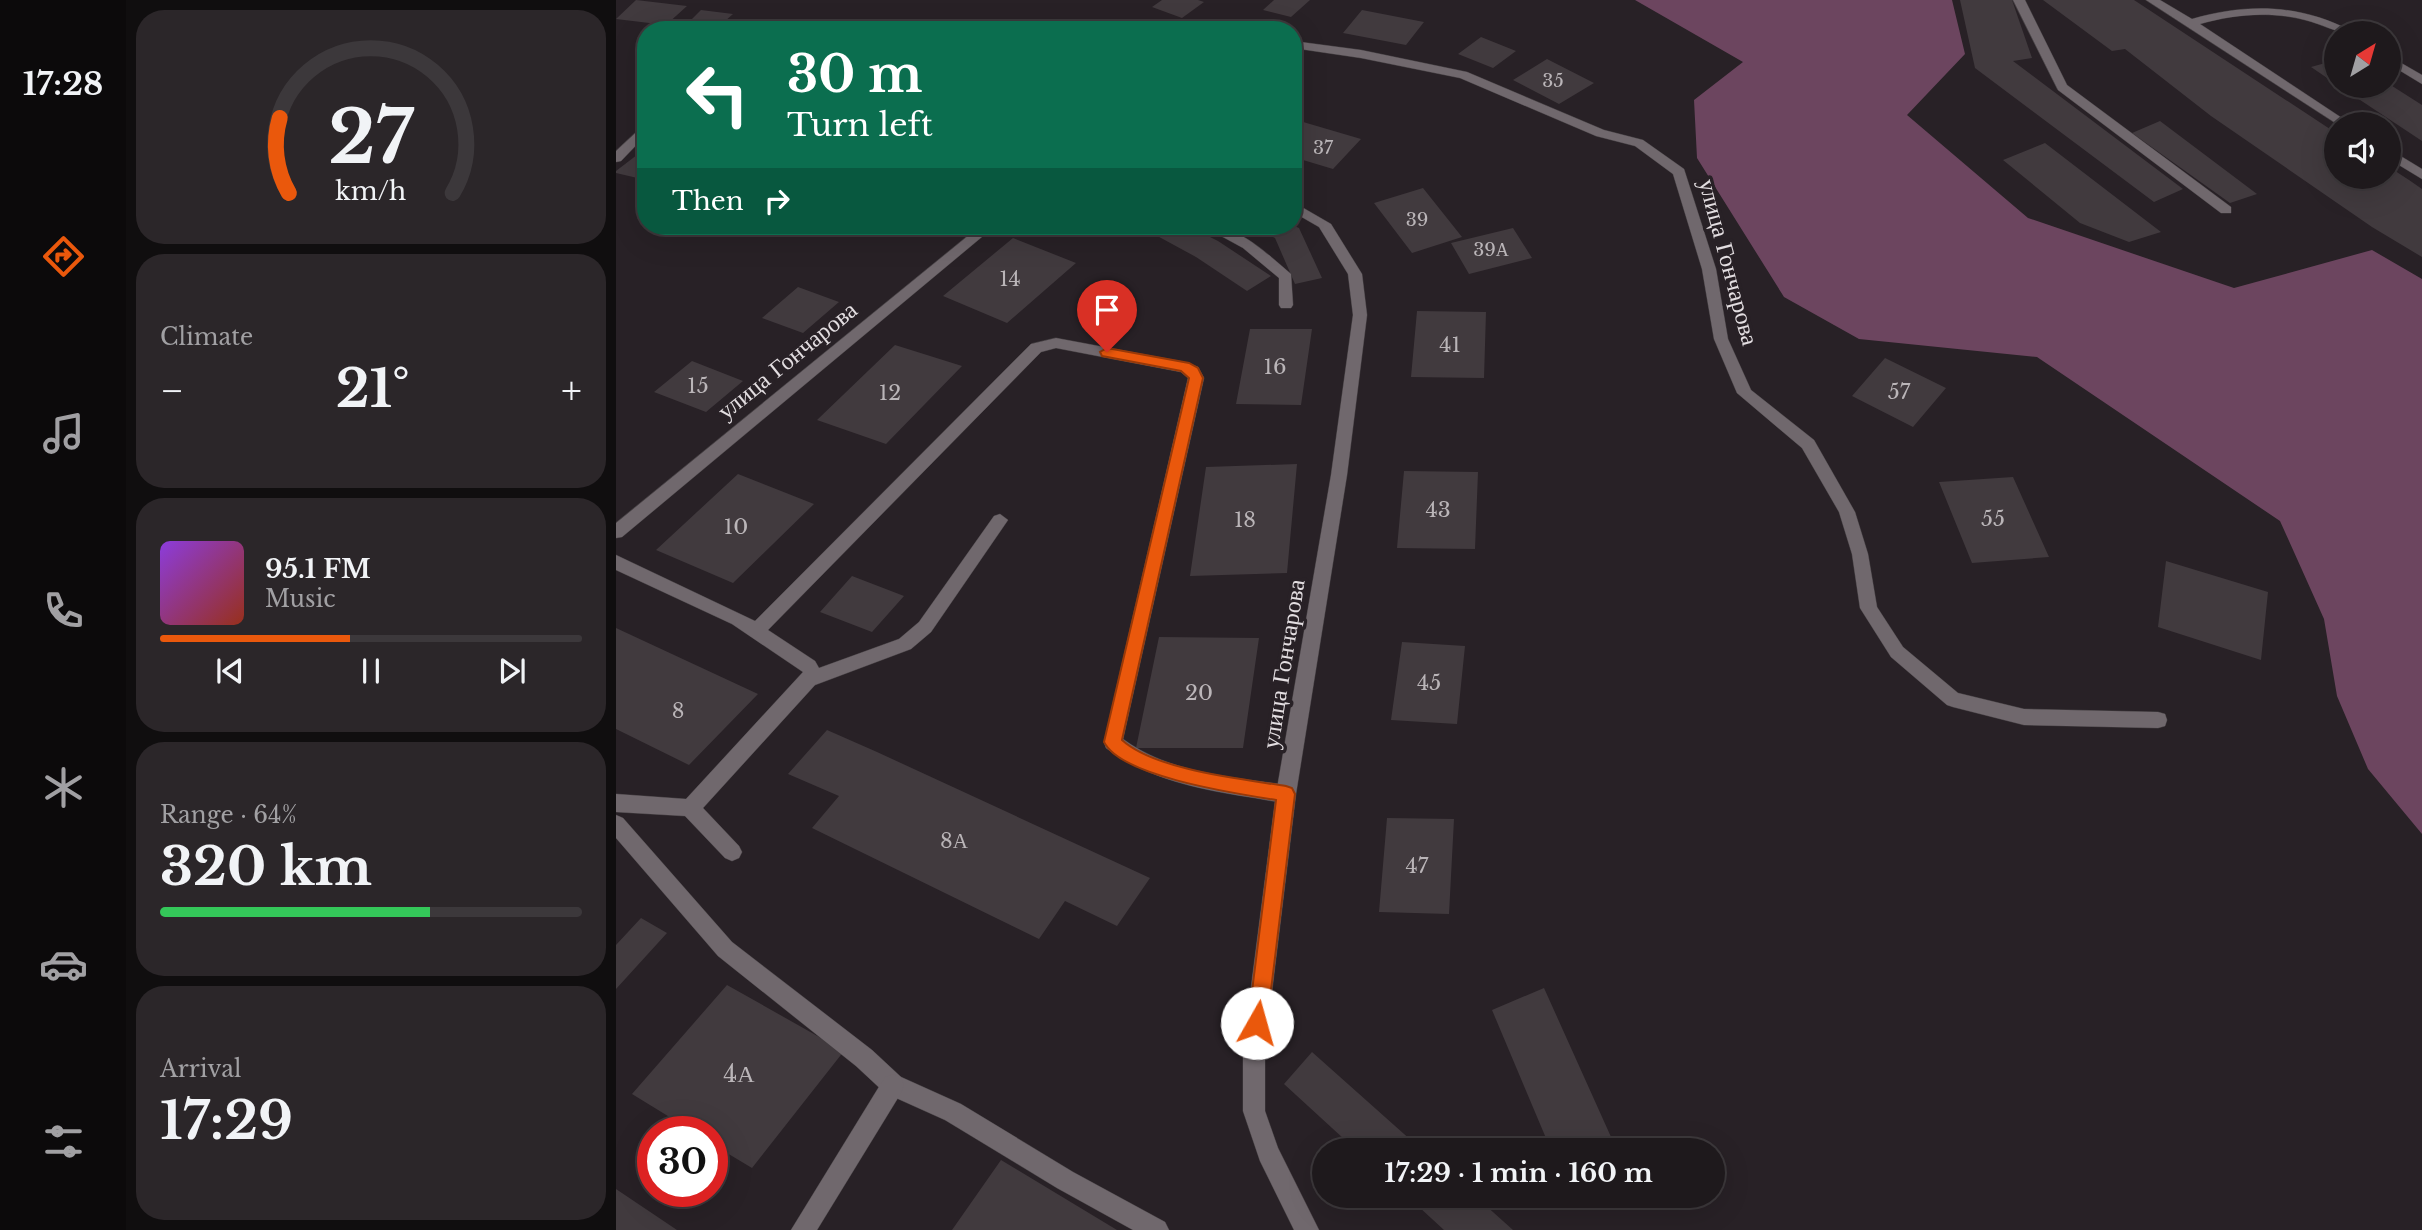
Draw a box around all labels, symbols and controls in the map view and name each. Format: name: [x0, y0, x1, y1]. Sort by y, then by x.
north arrow: [2324, 21, 2401, 98]
map controls: [2324, 21, 2401, 189]
text: 30 m: [787, 44, 922, 105]
icon: left: [672, 49, 763, 140]
text: 17:28: [23, 64, 103, 104]
house number: 35: [1542, 70, 1564, 92]
text: 27: [329, 92, 415, 183]
text: Turn left: [787, 105, 933, 145]
button: sound: [2324, 112, 2401, 189]
house number: 37: [1313, 137, 1334, 159]
text: km/h: [336, 176, 406, 207]
street label: улица Гончарова: [1693, 176, 1765, 349]
icon: right: [758, 182, 796, 220]
text: Then: [672, 185, 744, 217]
house number: 39: [1406, 209, 1428, 231]
icon: directions: [39, 232, 88, 281]
house number: 39А: [1473, 239, 1509, 261]
house number: 14: [999, 266, 1021, 292]
pin: [1077, 280, 1137, 352]
icon: arrive: [1088, 291, 1126, 329]
street label: улица Гончарова: [711, 295, 863, 425]
text: Climate: [160, 323, 253, 351]
house number: 41: [1439, 332, 1461, 358]
house number: 16: [1264, 354, 1286, 380]
text: 21°: [336, 357, 410, 421]
text: −: [160, 367, 184, 414]
text: +: [561, 367, 582, 414]
house number: 15: [687, 373, 709, 399]
house number: 57: [1888, 379, 1911, 405]
house number: 12: [879, 380, 901, 406]
icon: music: [39, 409, 88, 458]
house number: 43: [1425, 497, 1451, 523]
house number: 55: [1981, 506, 2005, 532]
house number: 18: [1234, 507, 1256, 533]
house number: 10: [724, 514, 748, 540]
text: 95.1 FM: [265, 553, 371, 585]
street label: улица Гончарова: [1255, 577, 1311, 751]
text: Music: [265, 585, 336, 613]
icon: phone: [39, 586, 88, 635]
icon: previous: [211, 652, 249, 690]
icon: pause: [352, 652, 390, 690]
icon: next: [493, 652, 531, 690]
house number: 45: [1417, 670, 1441, 696]
house number: 20: [1185, 680, 1213, 706]
house number: 8: [672, 698, 684, 724]
icon: climate: [39, 763, 88, 812]
text: Range · 64%: [160, 801, 297, 829]
house number: 8А: [940, 828, 969, 854]
text: 320 km: [160, 835, 372, 899]
house number: 47: [1406, 853, 1429, 879]
icon: car: [39, 940, 88, 989]
position arrow: [1220, 986, 1294, 1060]
text: Arrival: [160, 1055, 241, 1083]
house number: 4А: [723, 1059, 755, 1088]
text: 17:29: [160, 1089, 293, 1153]
speed limit sign: 30: [637, 1116, 728, 1207]
icon: filters: [39, 1117, 88, 1166]
text: 17:29 · 1 min · 160 m: [1384, 1157, 1653, 1189]

